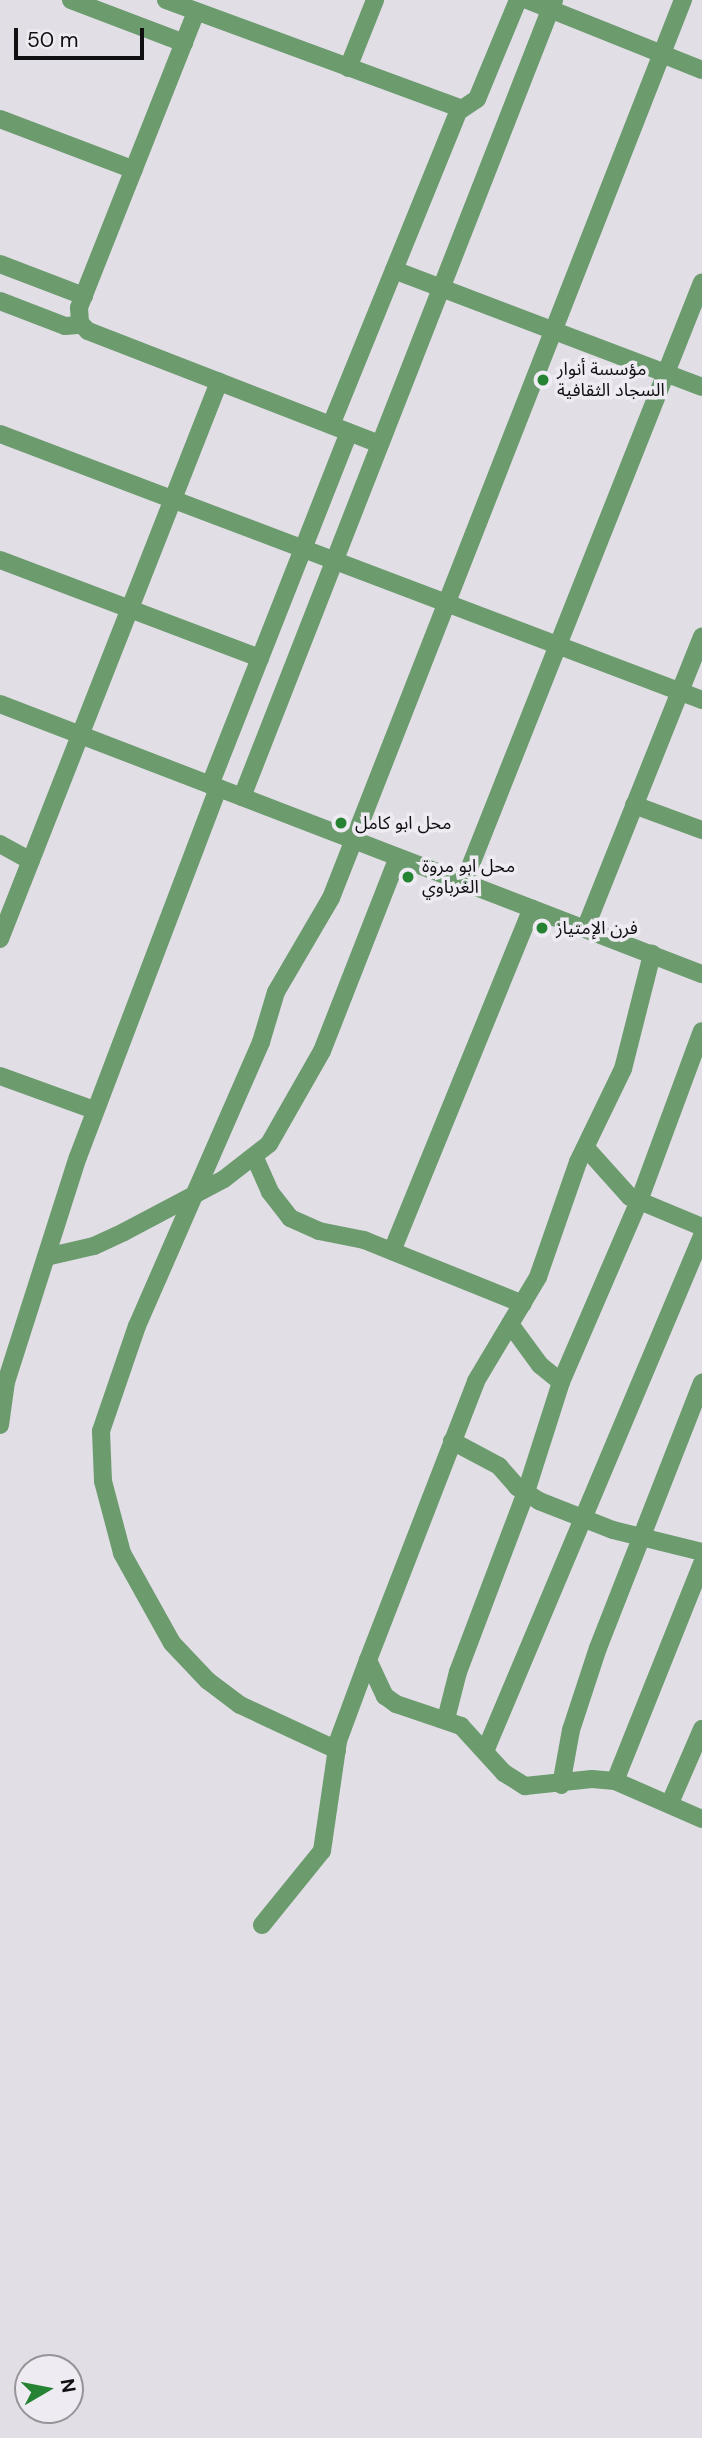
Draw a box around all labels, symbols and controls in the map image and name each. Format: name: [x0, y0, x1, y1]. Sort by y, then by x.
scale bar: [18, 14, 147, 58]
text: 50 m: [27, 26, 78, 54]
place label: مؤسسة أنوار السجاد الثقافية: [557, 359, 665, 402]
marker: مؤسسة أنوار السجاد الثقافية: [535, 372, 551, 388]
place label: محل ابو كامل: [355, 812, 451, 834]
marker: محل ابو كامل: [333, 815, 349, 831]
place label: محل ابو مروة الغرباوي: [422, 856, 515, 898]
marker: محل ابو مروة الغرباوي: [400, 869, 416, 885]
place label: فرن الإمتياز: [556, 917, 638, 939]
marker: فرن الإمتياز: [534, 920, 550, 936]
north arrow: [14, 2354, 84, 2424]
text: N: [55, 2377, 82, 2395]

